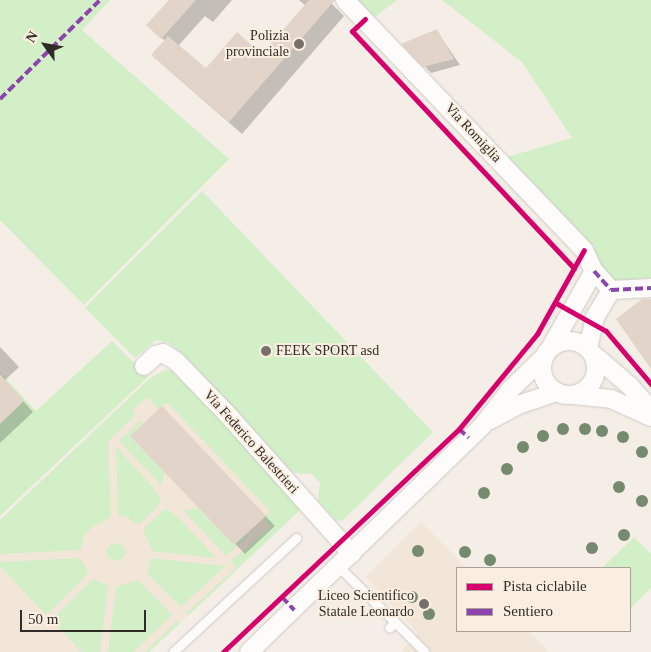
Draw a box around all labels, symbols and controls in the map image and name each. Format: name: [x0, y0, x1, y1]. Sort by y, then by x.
north arrow: [20, 20, 70, 70]
place label: Polizia provinciale: [226, 28, 289, 60]
text: N: [23, 29, 41, 45]
marker: Polizia provinciale: [293, 38, 305, 50]
street label: Via Romiglia: [441, 100, 505, 166]
place label: FEEK SPORT asd: [276, 343, 379, 359]
marker: FEEK SPORT asd: [260, 345, 272, 357]
street label: Via Federico Balestrieri: [200, 387, 302, 497]
legend: [456, 567, 631, 632]
text: Pista ciclabile: [503, 578, 587, 594]
place label: Liceo Scientifico Statale Leonardo: [318, 588, 414, 620]
marker: Liceo Scientifico Statale Leonardo: [418, 598, 430, 610]
scale bar: [22, 600, 149, 632]
text: Sentiero: [503, 603, 553, 619]
text: 50 m: [28, 611, 58, 627]

